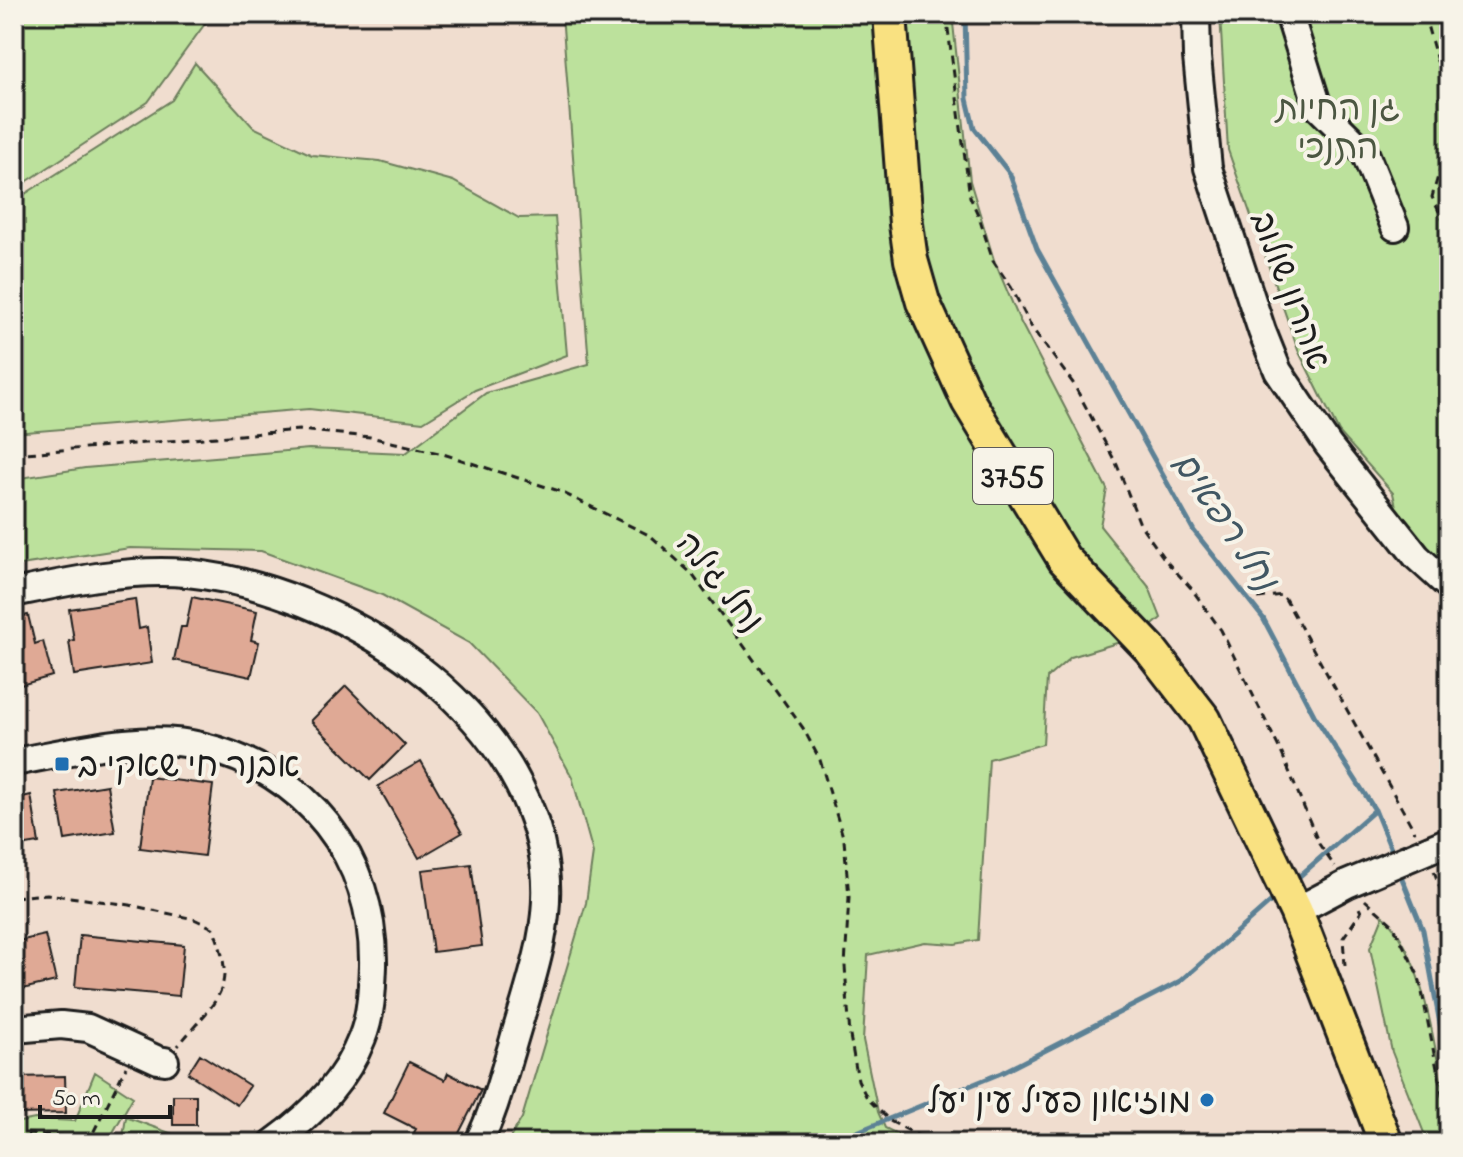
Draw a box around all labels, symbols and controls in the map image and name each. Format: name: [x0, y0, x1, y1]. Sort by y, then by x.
park label: גן החיות התנכי: [1274, 86, 1400, 175]
street label: אהרון שולוב: [1235, 205, 1341, 378]
water label: נחל רפאים: [1157, 442, 1291, 605]
road number: 3755: [973, 448, 1053, 504]
street label: נחל גילה: [662, 522, 774, 645]
place label: אבנר חי שאקי ב: [78, 743, 300, 793]
marker: אבנר חי שאקי ב: [53, 755, 71, 773]
scale bar: [40, 1069, 170, 1119]
place label: מוזיאון פעיל עין יעל: [927, 1079, 1191, 1129]
text: 50 m: [52, 1082, 101, 1117]
marker: מוזיאון פעיל עין יעל: [1198, 1091, 1216, 1109]

